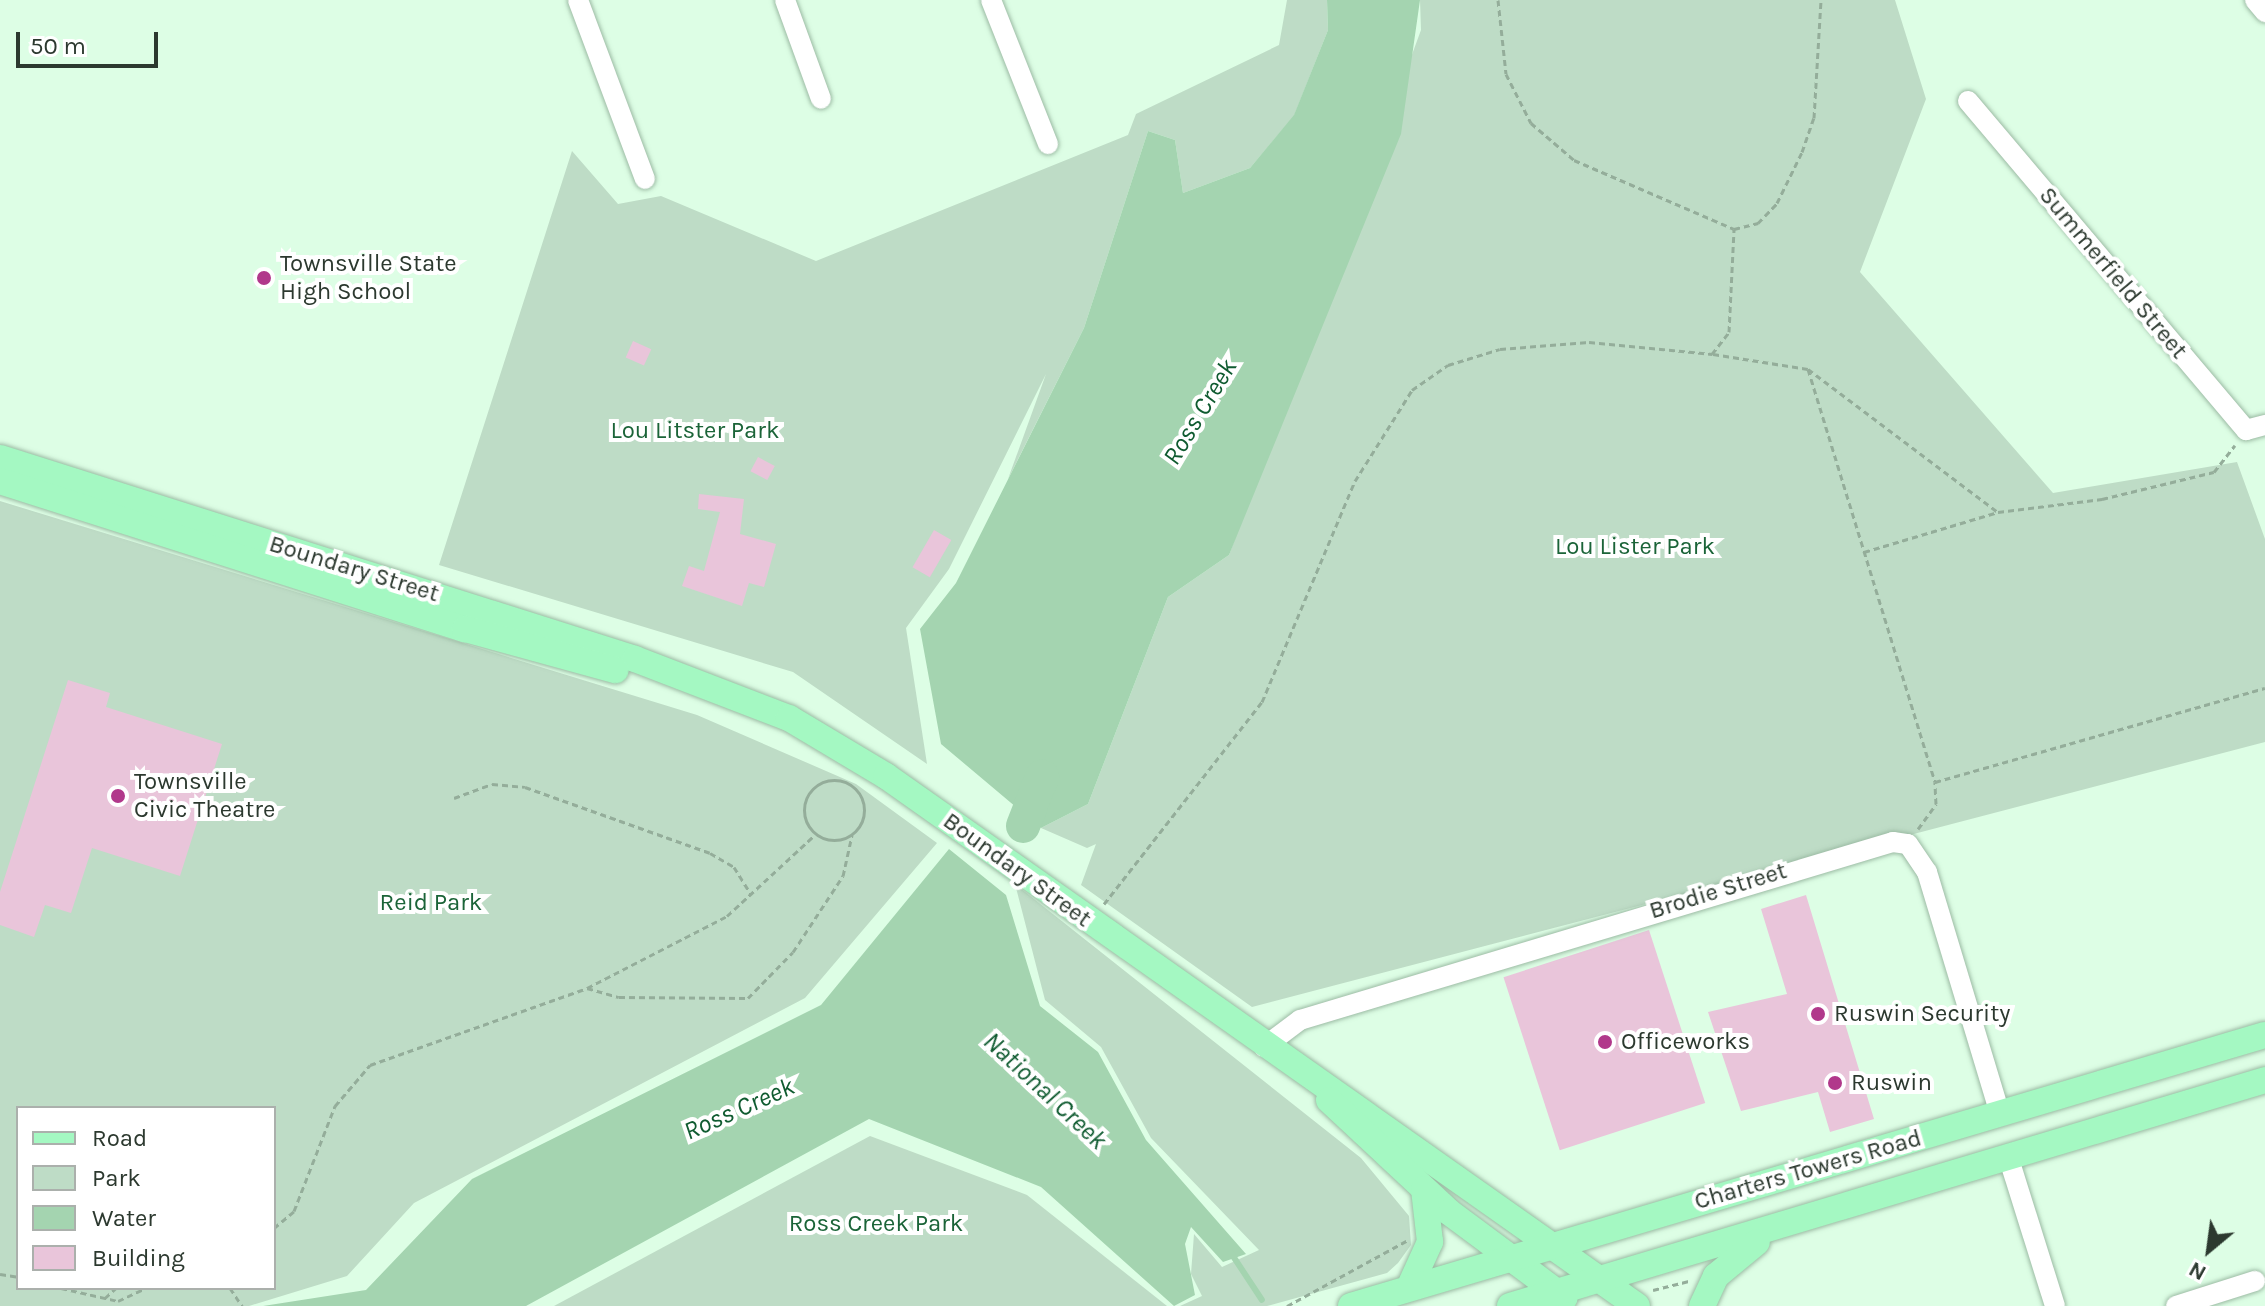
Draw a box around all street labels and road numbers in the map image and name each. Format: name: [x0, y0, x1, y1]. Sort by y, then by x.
street label: Summerfield Street: [2033, 181, 2193, 365]
street label: Boundary Street: [266, 530, 442, 608]
street label: Boundary Street: [937, 807, 1097, 933]
street label: Brodie Street: [1646, 856, 1790, 926]
street label: Charters Towers Road: [1691, 1124, 1925, 1216]

